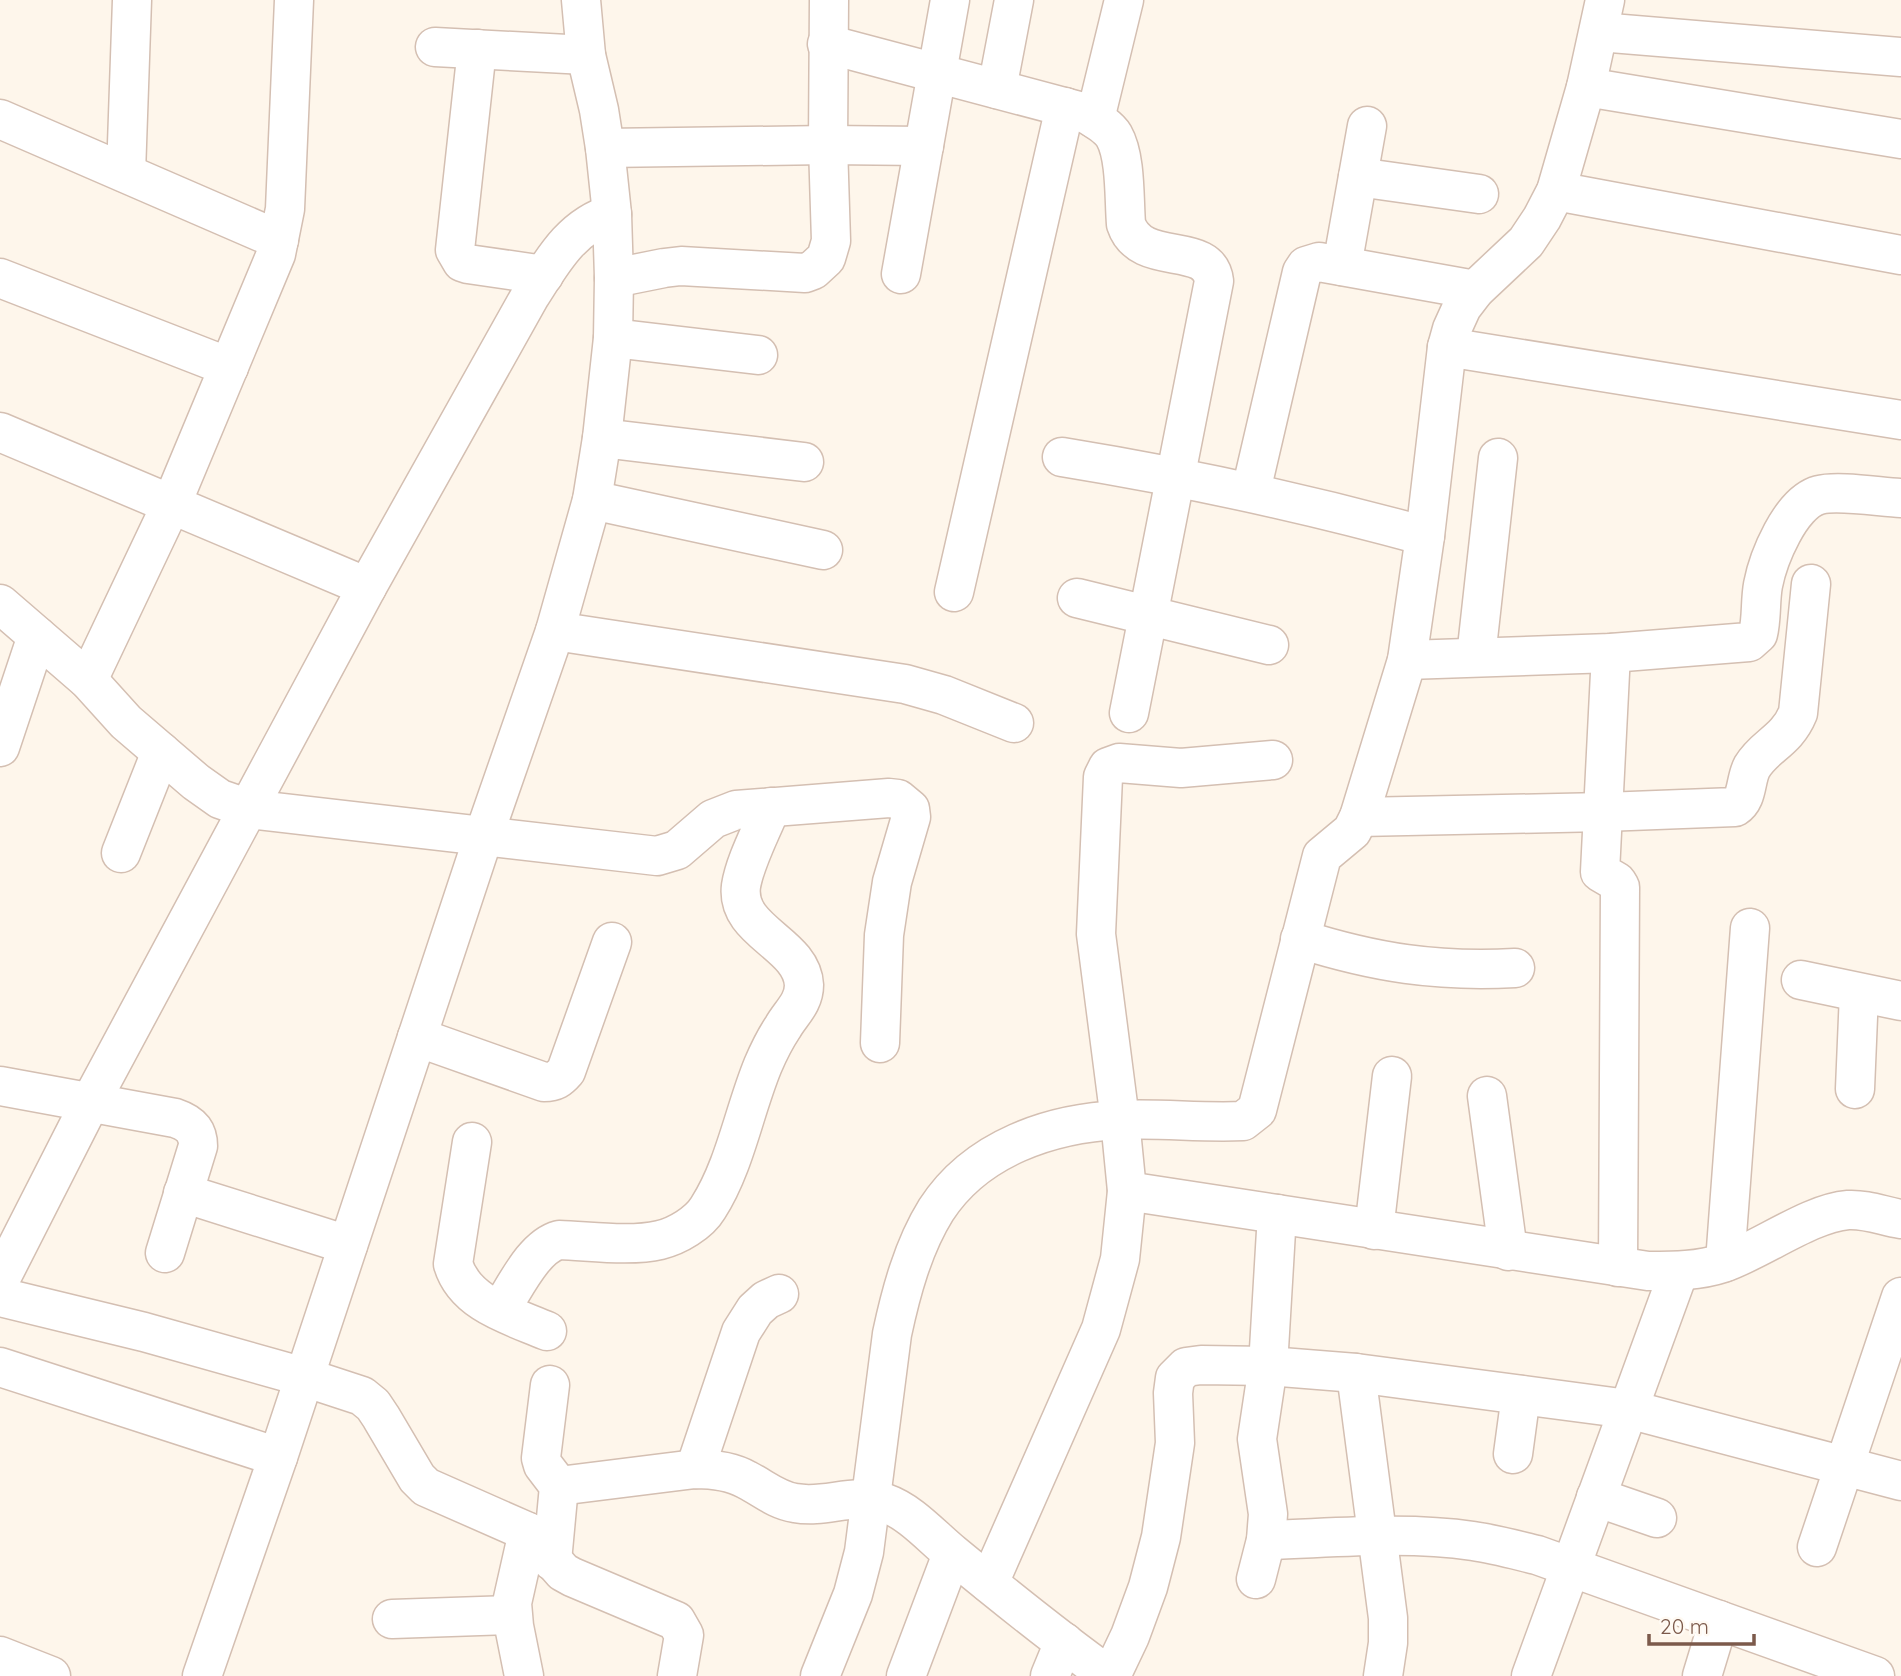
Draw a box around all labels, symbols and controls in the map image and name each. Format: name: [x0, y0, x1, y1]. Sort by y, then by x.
scale bar: [1649, 1602, 1754, 1646]
text: 20 m: [1660, 1613, 1709, 1639]

